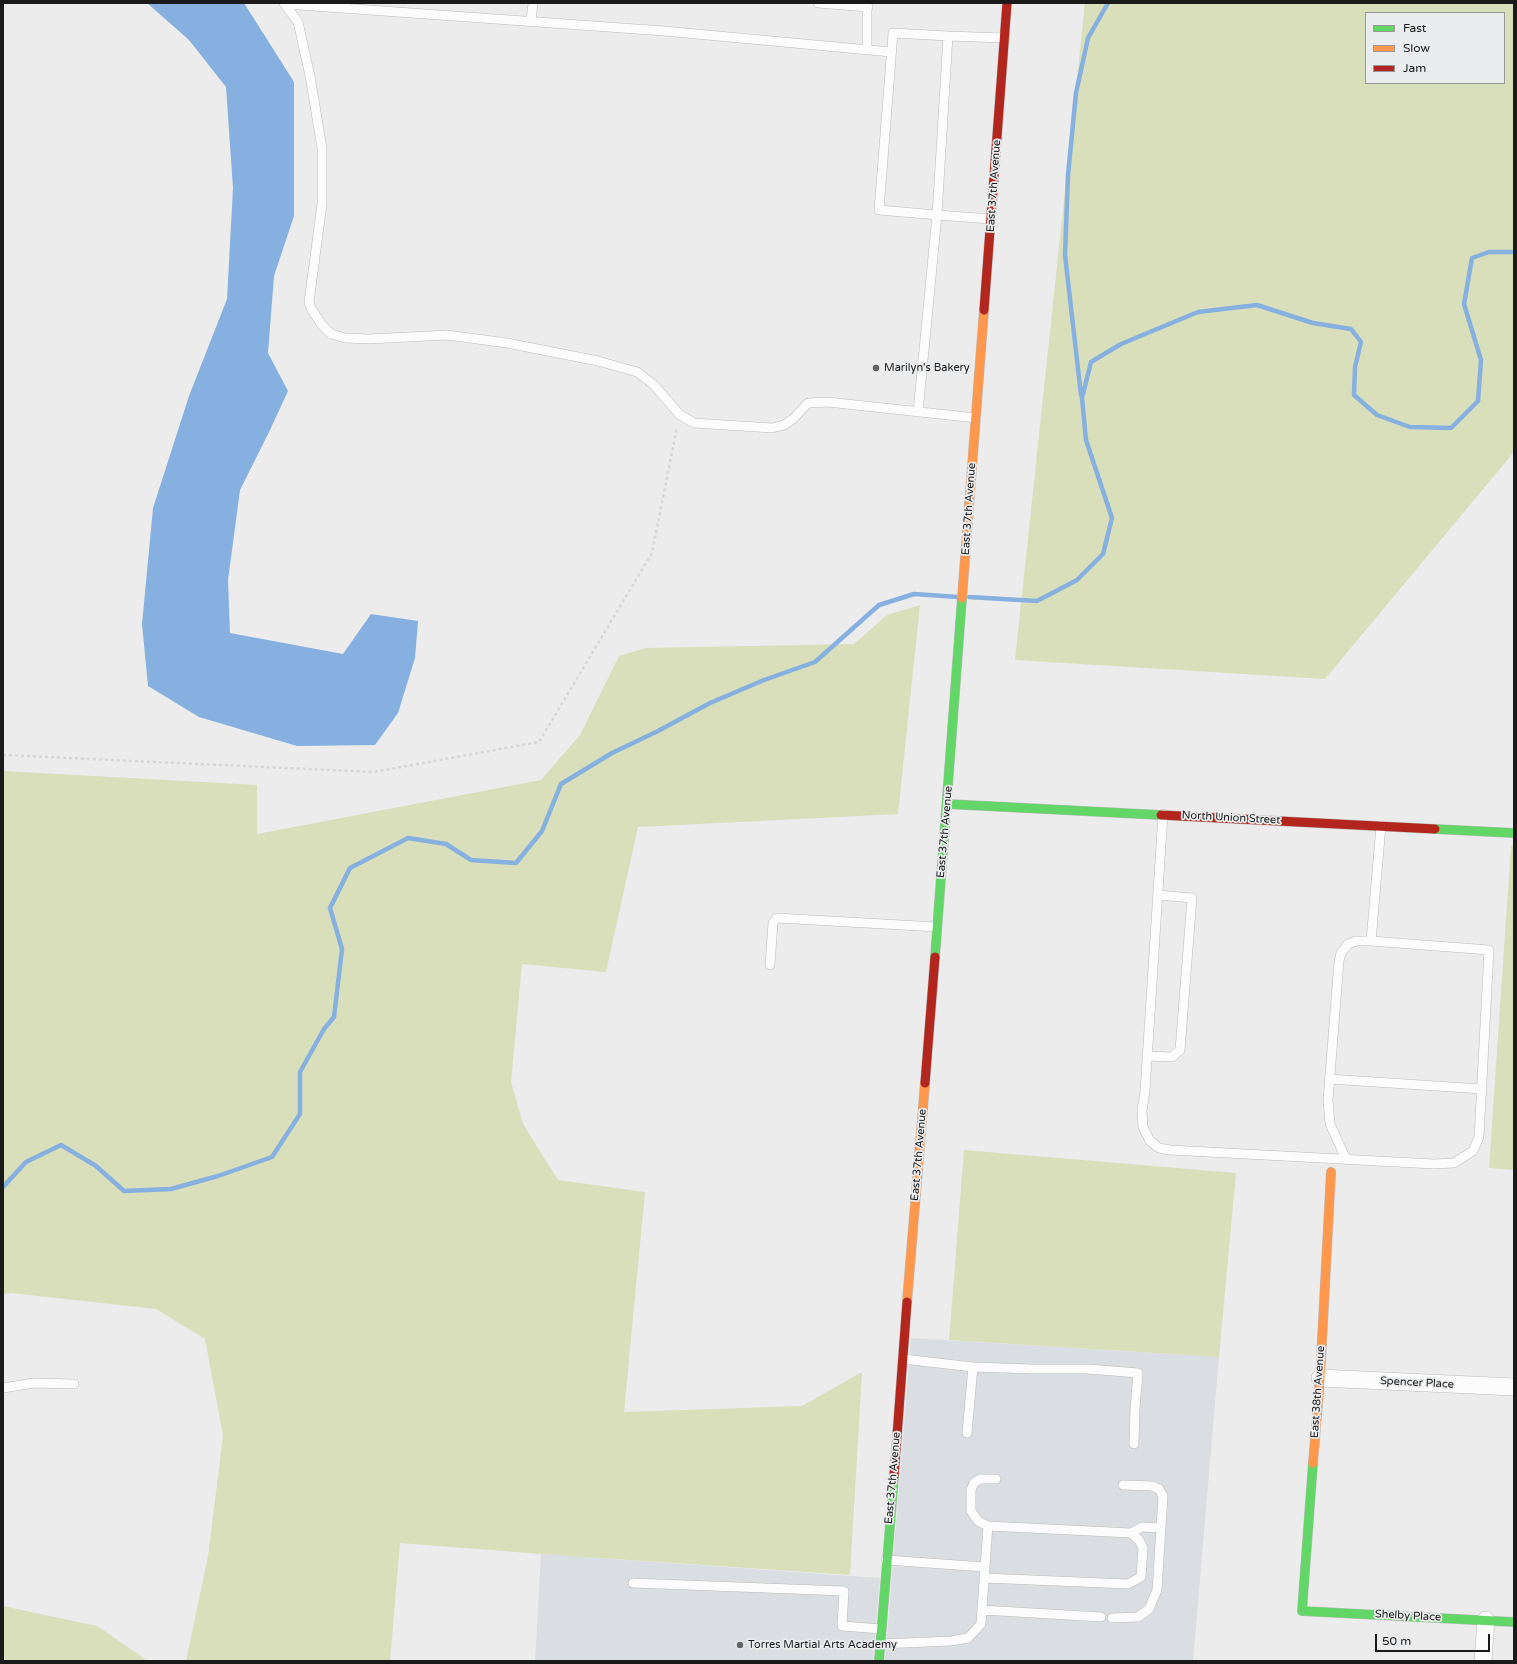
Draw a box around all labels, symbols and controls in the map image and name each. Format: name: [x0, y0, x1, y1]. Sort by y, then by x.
legend: [1365, 12, 1505, 84]
text: Fast: [1403, 21, 1426, 35]
text: Slow: [1403, 41, 1430, 55]
text: Jam: [1403, 61, 1426, 75]
street label: East 37th Avenue: [984, 139, 1004, 233]
place label: Marilyn's Bakery: [884, 361, 970, 375]
marker: Marilyn's Bakery: [871, 363, 881, 373]
street label: East 37th Avenue: [959, 462, 979, 556]
street label: East 37th Avenue: [934, 785, 956, 879]
street label: North Union Street: [1181, 809, 1281, 827]
street label: East 37th Avenue: [908, 1108, 930, 1202]
street label: East 38th Avenue: [1308, 1345, 1328, 1439]
street label: Spencer Place: [1380, 1374, 1454, 1392]
street label: East 37th Avenue: [882, 1431, 904, 1525]
street label: Shelby Place: [1375, 1608, 1441, 1624]
scale bar: [1377, 1626, 1492, 1652]
text: 50 m: [1382, 1634, 1411, 1648]
place label: Torres Martial Arts Academy: [748, 1638, 897, 1652]
marker: Torres Martial Arts Academy: [735, 1640, 745, 1650]

